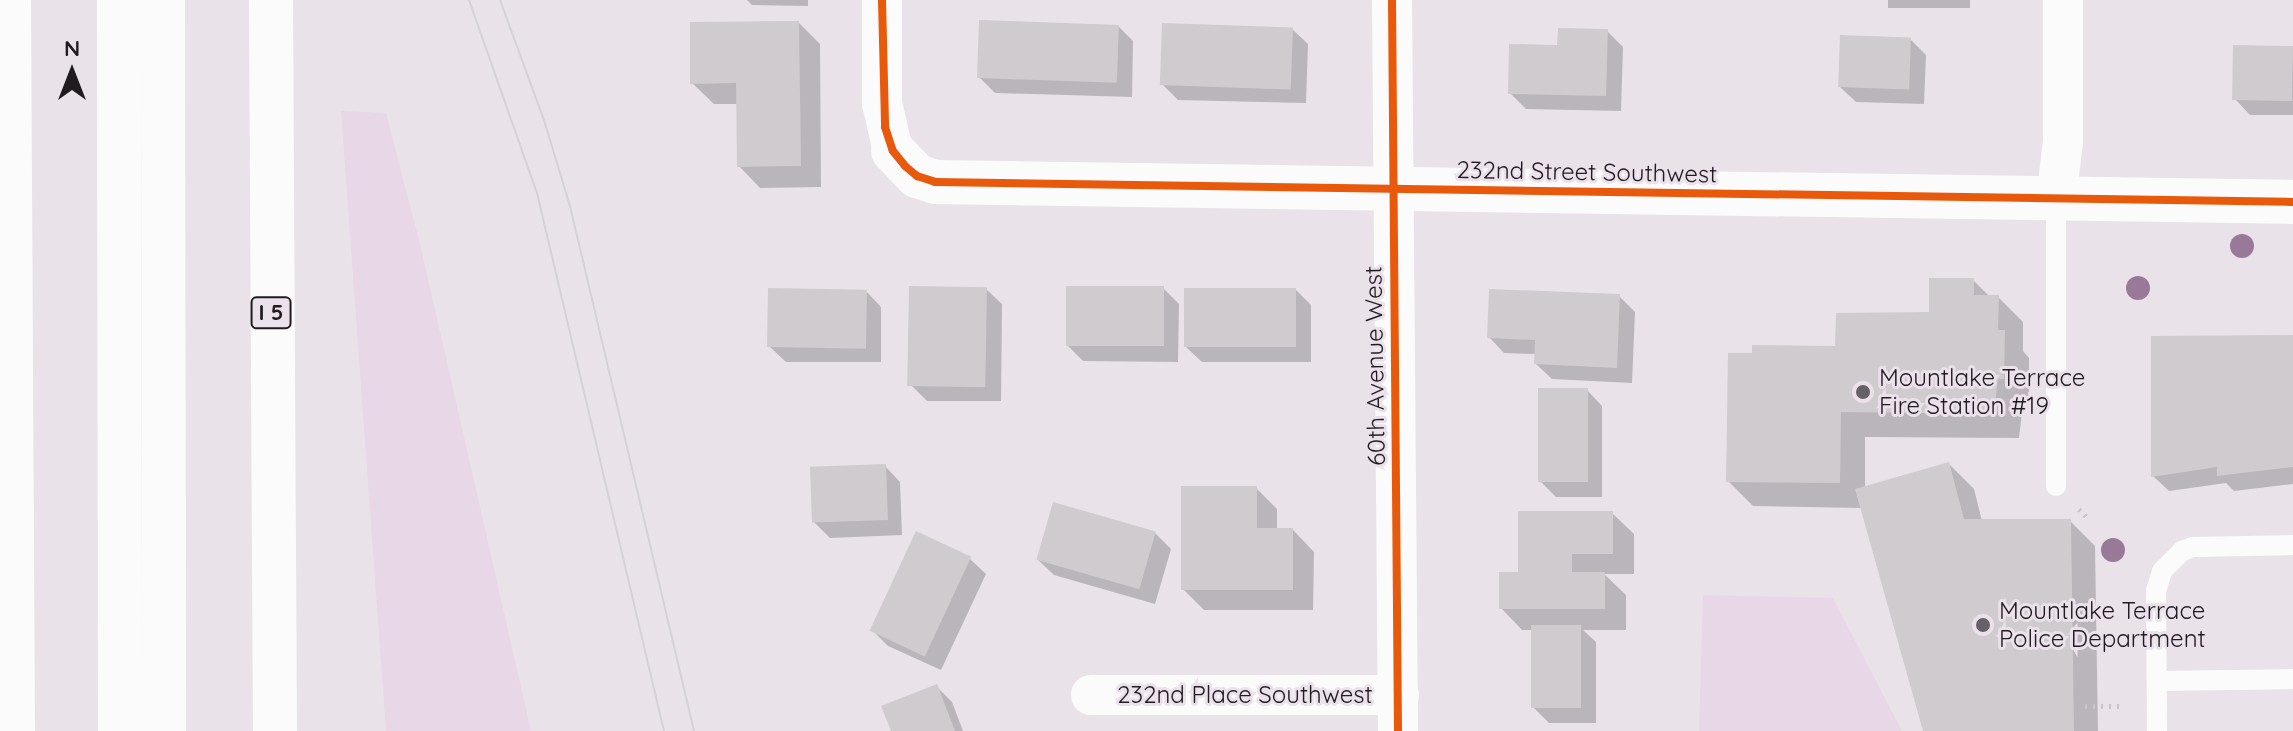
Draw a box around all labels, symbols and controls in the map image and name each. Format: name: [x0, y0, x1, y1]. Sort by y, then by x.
north arrow: [32, 32, 112, 112]
text: N: [64, 34, 80, 62]
street label: 232nd Street Southwest: [1456, 155, 1718, 189]
street label: 60th Avenue West: [1359, 266, 1391, 466]
road number: I 5: [249, 295, 293, 331]
place label: Mountlake Terrace Fire Station #19: [1879, 364, 2085, 420]
marker: Mountlake Terrace Fire Station #19: [1854, 383, 1872, 401]
place label: Mountlake Terrace Police Department: [1999, 597, 2206, 653]
marker: Mountlake Terrace Police Department: [1974, 616, 1992, 634]
street label: 232nd Place Southwest: [1117, 681, 1373, 709]

